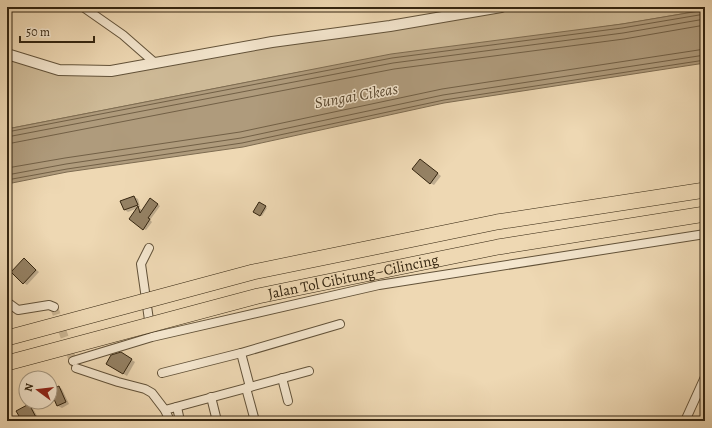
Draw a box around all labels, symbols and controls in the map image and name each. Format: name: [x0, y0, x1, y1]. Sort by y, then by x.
scale bar: [20, 18, 94, 44]
text: 50 m: [26, 24, 50, 40]
water label: Sungai Cikeas: [313, 78, 400, 114]
street label: Jalan Tol Cibitung–Cilincing: [266, 249, 441, 304]
north arrow: [18, 370, 58, 410]
text: N: [21, 382, 37, 393]

